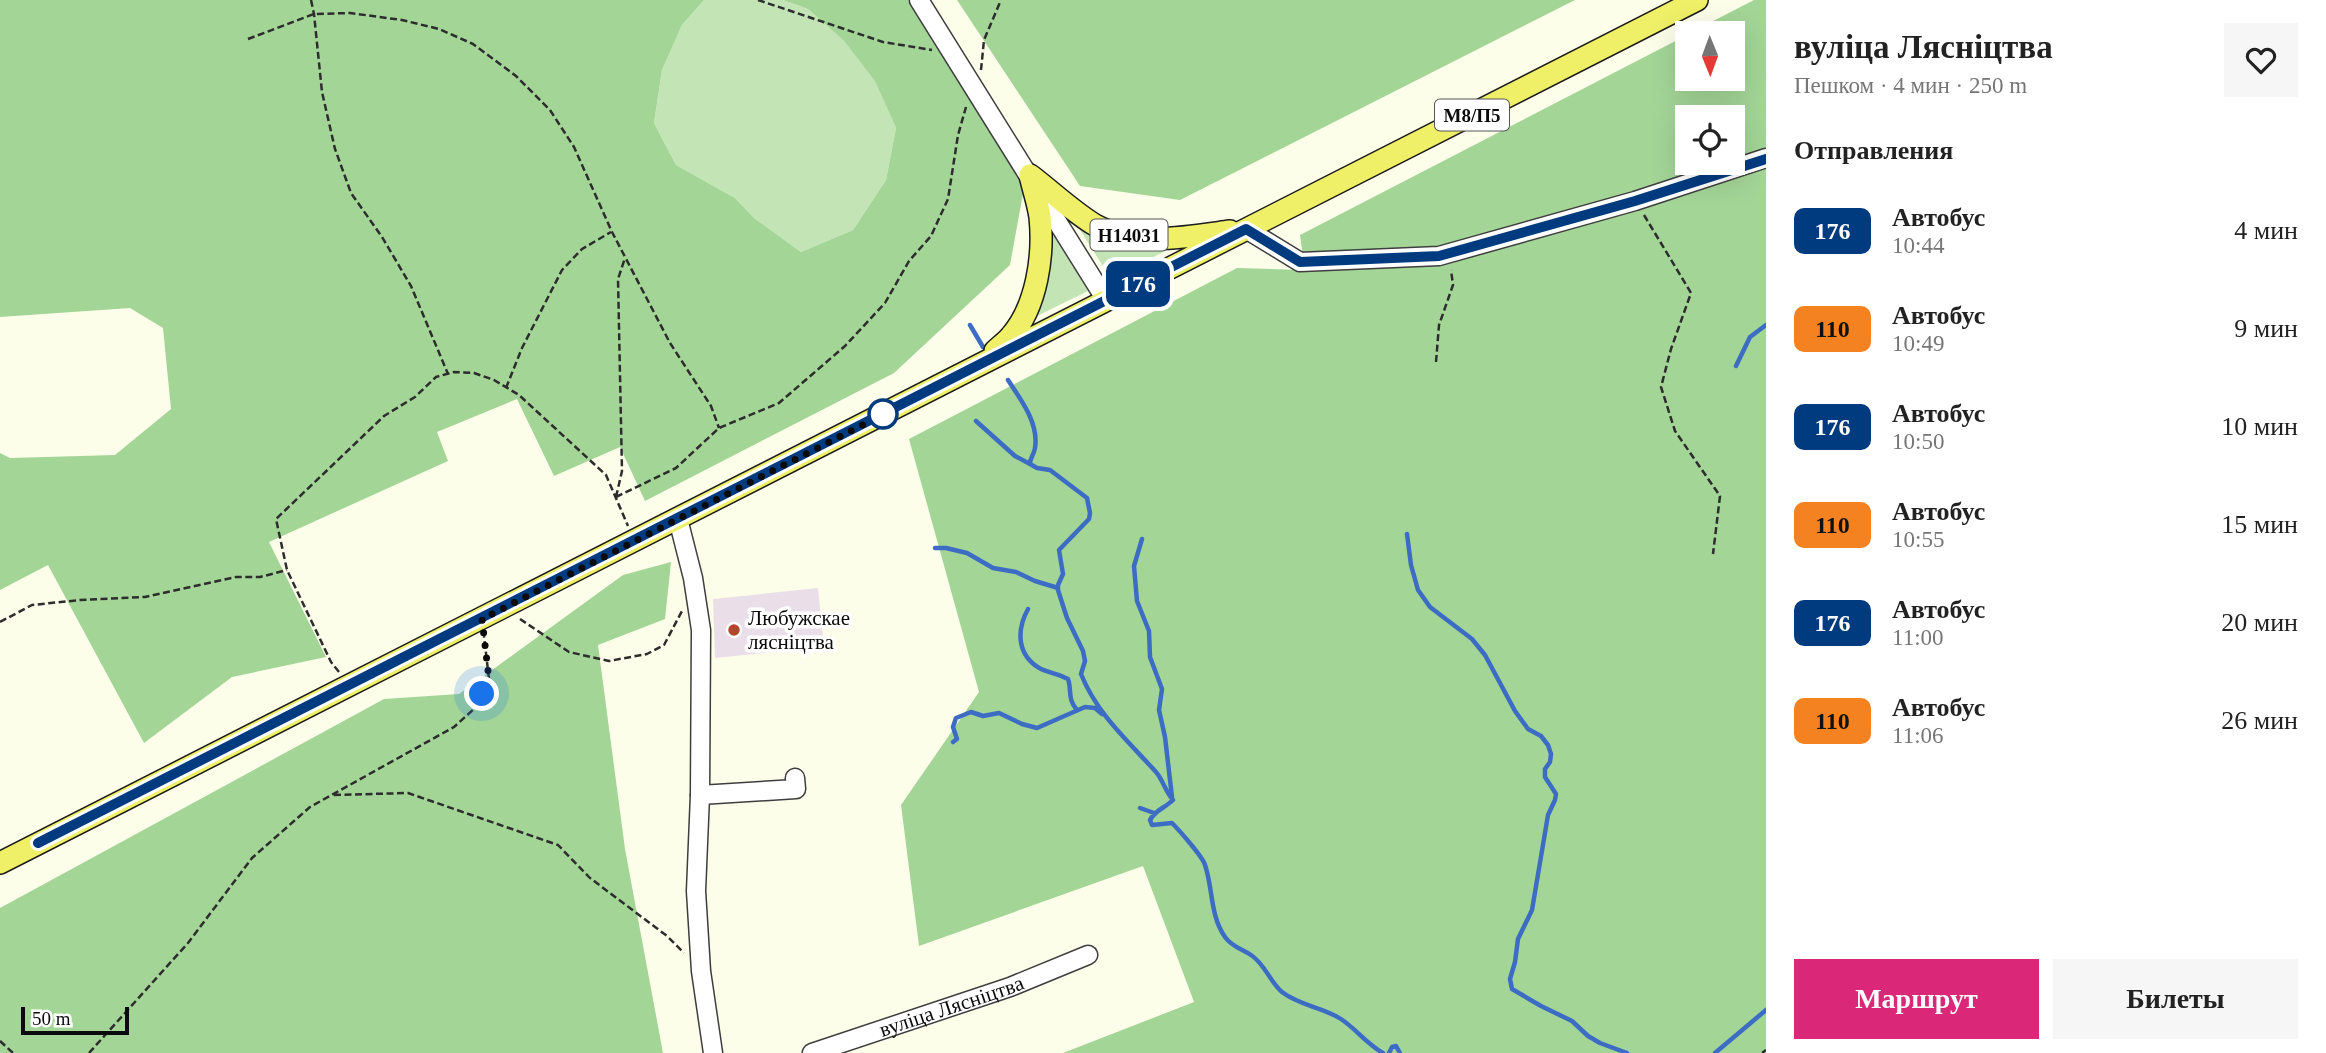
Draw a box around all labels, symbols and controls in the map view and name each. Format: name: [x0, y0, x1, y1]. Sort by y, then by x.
north arrow: [1675, 21, 1745, 91]
map controls: [1675, 21, 1745, 175]
button: heart: [2224, 23, 2298, 97]
text: вуліца Лясніцтва: [1794, 29, 2053, 65]
text: Пешком · 4 мин · 250 m: [1794, 73, 2027, 98]
road number: М8/П5: [1435, 99, 1509, 130]
button: locate: [1675, 105, 1745, 175]
text: Отправления: [1794, 136, 1953, 165]
text: Автобус: [1892, 203, 1985, 232]
text: 4 мин: [2234, 216, 2298, 245]
text: 176: [1815, 218, 1851, 244]
road number: Н14031: [1090, 219, 1168, 250]
text: 10:44: [1892, 233, 1944, 258]
line badge: 176: [1098, 261, 1178, 307]
text: 176: [1120, 271, 1156, 297]
text: Автобус: [1892, 301, 1985, 330]
text: 9 мин: [2234, 314, 2298, 343]
text: 110: [1815, 316, 1850, 342]
text: 10:49: [1892, 331, 1944, 356]
unlabelled marker: [868, 399, 898, 429]
text: Автобус: [1892, 399, 1985, 428]
text: 10 мин: [2221, 412, 2298, 441]
text: 176: [1815, 414, 1851, 440]
text: 10:50: [1892, 429, 1944, 454]
text: Автобус: [1892, 497, 1985, 526]
text: 15 мин: [2221, 510, 2298, 539]
text: 110: [1815, 512, 1850, 538]
text: 10:55: [1892, 527, 1944, 552]
text: Автобус: [1892, 595, 1985, 624]
place label: Любужскае лясніцтва: [748, 606, 850, 654]
text: 20 мин: [2221, 608, 2298, 637]
text: 176: [1815, 610, 1851, 636]
marker: Любужскае лясніцтва: [726, 622, 742, 638]
text: 11:00: [1892, 625, 1944, 650]
your location: [464, 676, 499, 711]
text: Автобус: [1892, 693, 1985, 722]
text: 26 мин: [2221, 706, 2298, 735]
text: 110: [1815, 708, 1850, 734]
text: 11:06: [1892, 723, 1944, 748]
button: Маршрут: [1794, 959, 2039, 1039]
button: Билеты: [2053, 959, 2298, 1039]
street label: вуліца Лясніцтва: [876, 970, 1028, 1042]
scale bar: [21, 1004, 130, 1036]
text: 50 m: [32, 1008, 71, 1029]

